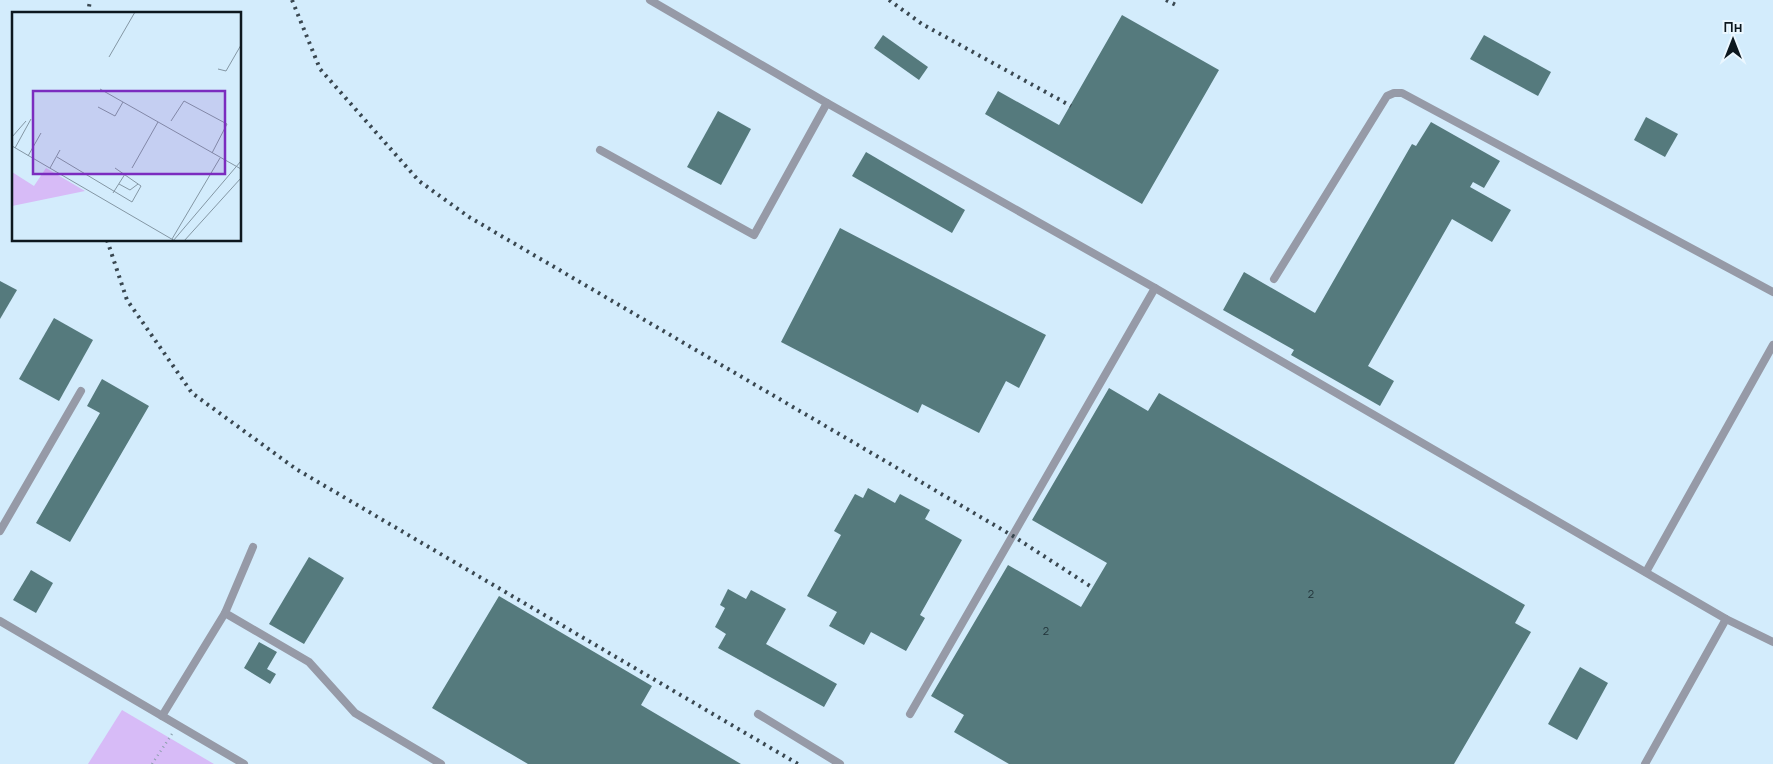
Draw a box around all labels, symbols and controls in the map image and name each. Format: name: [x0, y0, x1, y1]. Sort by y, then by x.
inset map: [12, 12, 241, 241]
north arrow: [1708, 15, 1758, 65]
text: Пн: [1724, 17, 1742, 36]
house number: 2: [1308, 586, 1314, 601]
house number: 2: [1043, 623, 1049, 638]

